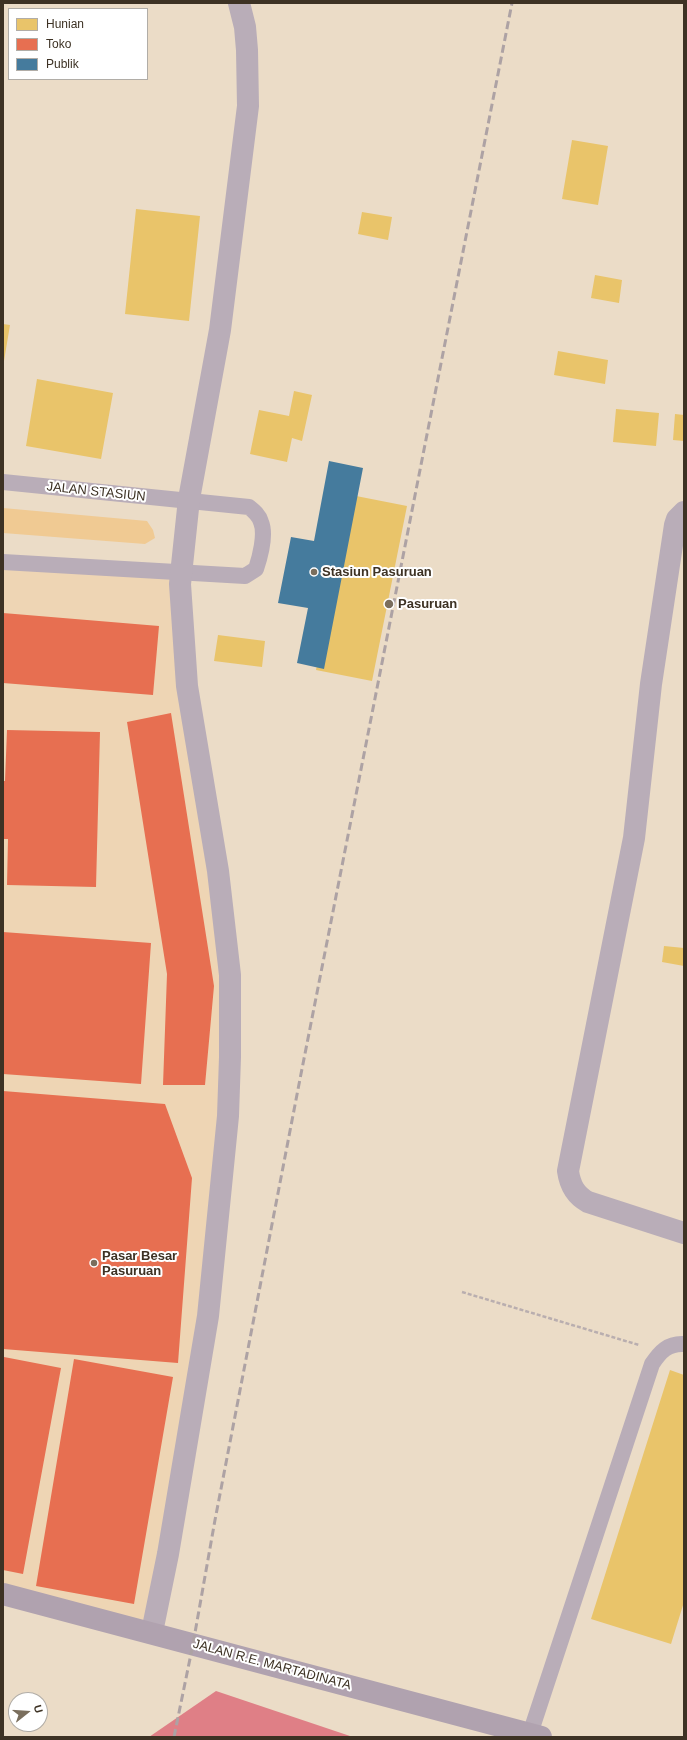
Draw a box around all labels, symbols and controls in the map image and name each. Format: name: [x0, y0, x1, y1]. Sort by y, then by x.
legend: [8, 8, 148, 80]
text: Hunian: [46, 17, 84, 31]
text: Toko: [46, 37, 71, 51]
text: Publik: [46, 57, 79, 71]
street label: JALAN STASIUN: [46, 479, 146, 505]
place label: Stasiun Pasuruan: [322, 564, 432, 580]
marker: Stasiun Pasuruan: [309, 567, 319, 577]
place label: Pasuruan: [398, 596, 457, 612]
marker: Pasuruan: [383, 598, 395, 610]
place label: Pasar Besar Pasuruan: [102, 1248, 177, 1279]
marker: Pasar Besar Pasuruan: [89, 1258, 99, 1268]
street label: JALAN R.E. MARTADINATA: [191, 1636, 353, 1694]
north arrow: [8, 1692, 48, 1732]
text: U: [32, 1703, 45, 1714]

